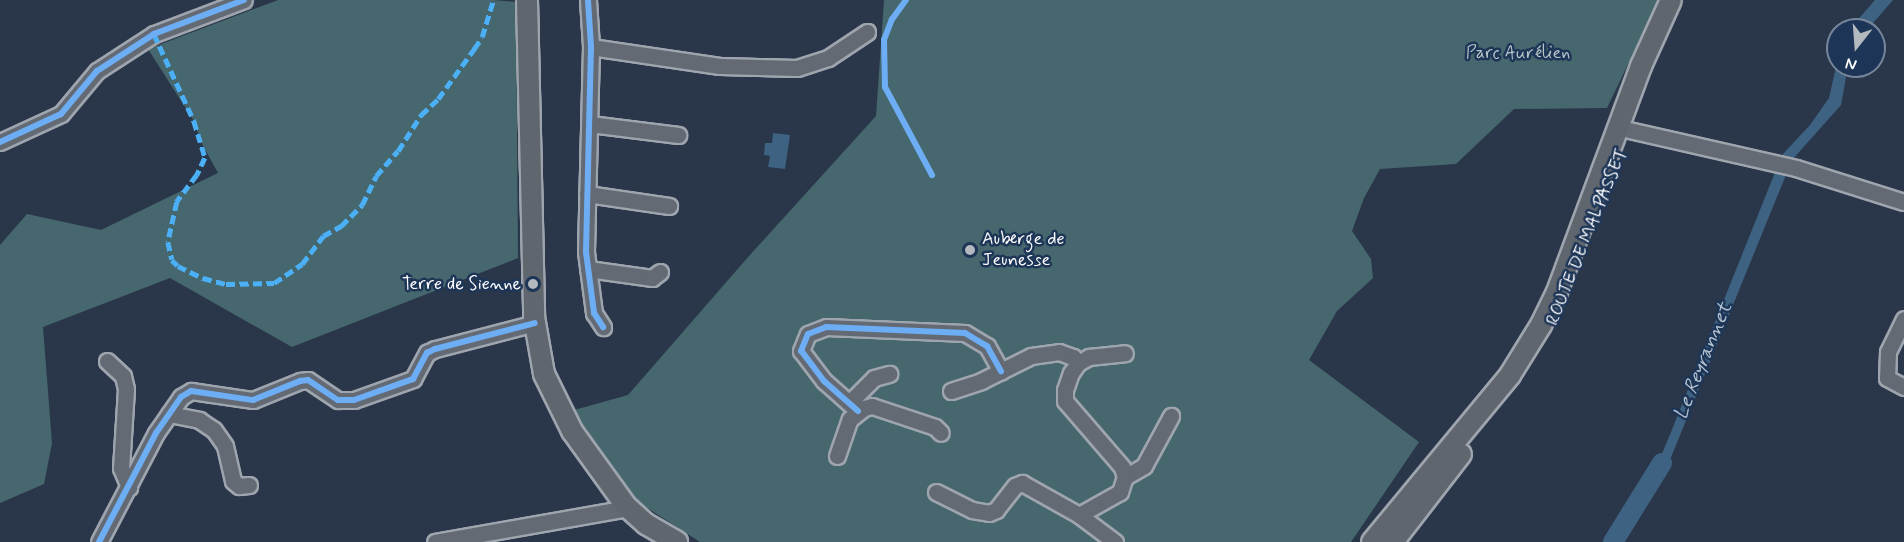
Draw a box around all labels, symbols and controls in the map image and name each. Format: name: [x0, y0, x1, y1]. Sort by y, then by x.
north arrow: [1826, 18, 1886, 78]
park label: Parc Aurélien: [1467, 42, 1569, 64]
text: N: [1843, 52, 1859, 75]
street label: ROUTE DE MALPASSET: [1542, 146, 1632, 328]
place label: Auberge de Jeunesse: [982, 229, 1064, 272]
marker: Auberge de Jeunesse: [963, 243, 977, 257]
place label: Terre de Sienne: [400, 273, 521, 295]
marker: Terre de Sienne: [526, 277, 540, 291]
water label: Le Reyrannet: [1670, 302, 1736, 420]

